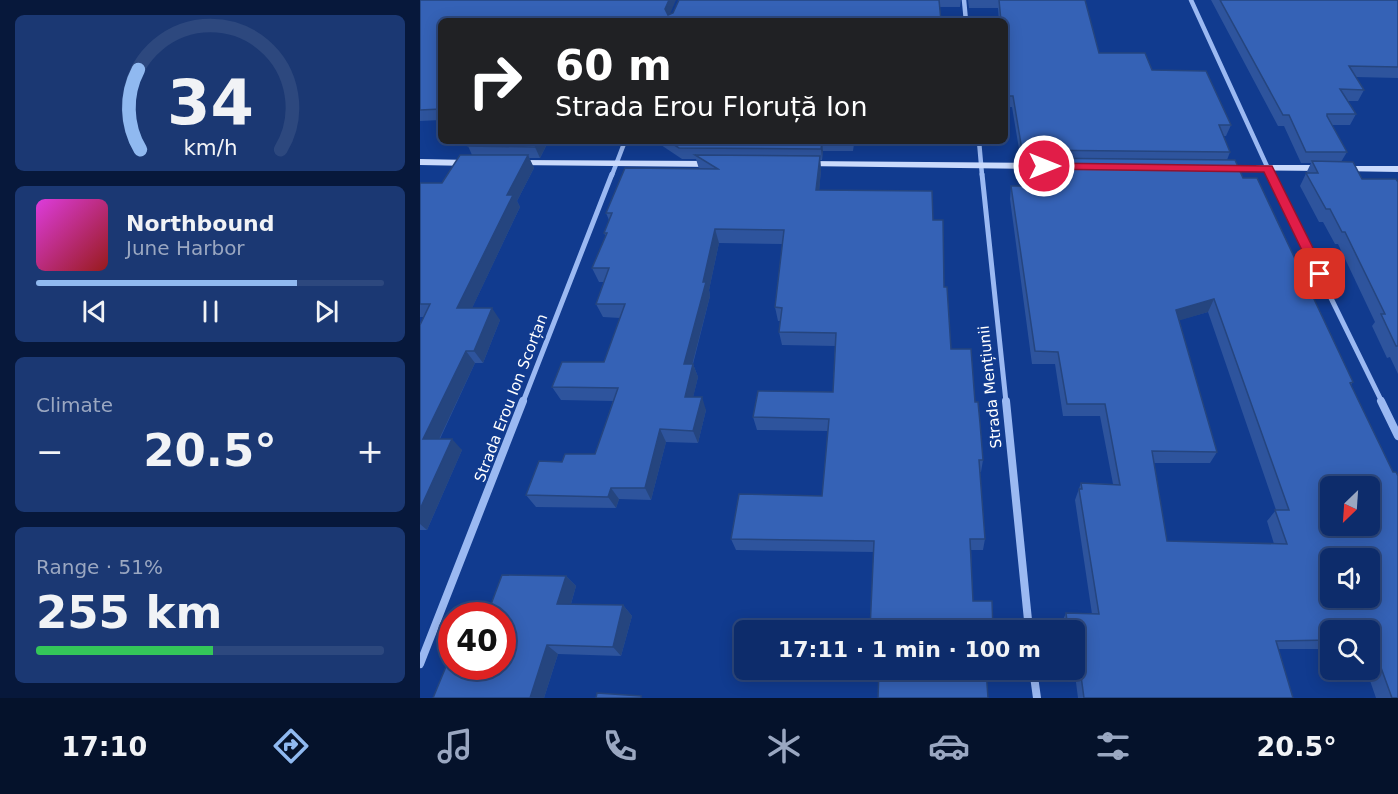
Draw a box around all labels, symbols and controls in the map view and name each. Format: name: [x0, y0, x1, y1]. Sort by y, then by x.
text: 60 m: [555, 41, 672, 90]
icon: right: [456, 42, 534, 120]
text: 34: [167, 66, 253, 139]
text: Strada Erou Floruță Ion: [555, 91, 868, 122]
position arrow: [1012, 134, 1076, 198]
text: km/h: [183, 135, 237, 160]
text: Northbound: [126, 211, 275, 236]
text: June Harbor: [126, 236, 245, 260]
pin: [1294, 248, 1345, 299]
icon: arrive: [1303, 257, 1336, 290]
icon: previous: [78, 295, 111, 328]
icon: pause: [194, 295, 227, 328]
icon: next: [310, 295, 343, 328]
street label: Strada Erou Ion Scorțan: [471, 311, 551, 485]
street label: Strada Mențiunii: [975, 325, 1005, 449]
text: Climate: [36, 393, 113, 417]
text: 20.5°: [143, 424, 277, 477]
text: −: [36, 432, 64, 471]
text: +: [356, 432, 384, 471]
north arrow: [1320, 476, 1380, 536]
map controls: [1320, 476, 1380, 680]
button: sound: [1320, 548, 1380, 608]
text: Range · 51%: [36, 555, 163, 579]
text: 255 km: [36, 586, 222, 639]
speed limit sign: 40: [438, 602, 516, 680]
button: search: [1320, 620, 1380, 680]
text: 17:11 · 1 min · 100 m: [778, 637, 1041, 662]
icon: directions: [270, 725, 312, 767]
icon: music: [434, 725, 476, 767]
icon: phone: [599, 725, 641, 767]
icon: climate: [763, 725, 805, 767]
icon: car: [928, 725, 970, 767]
icon: filters: [1092, 725, 1134, 767]
text: 17:10: [61, 731, 147, 762]
text: 20.5°: [1257, 731, 1337, 762]

